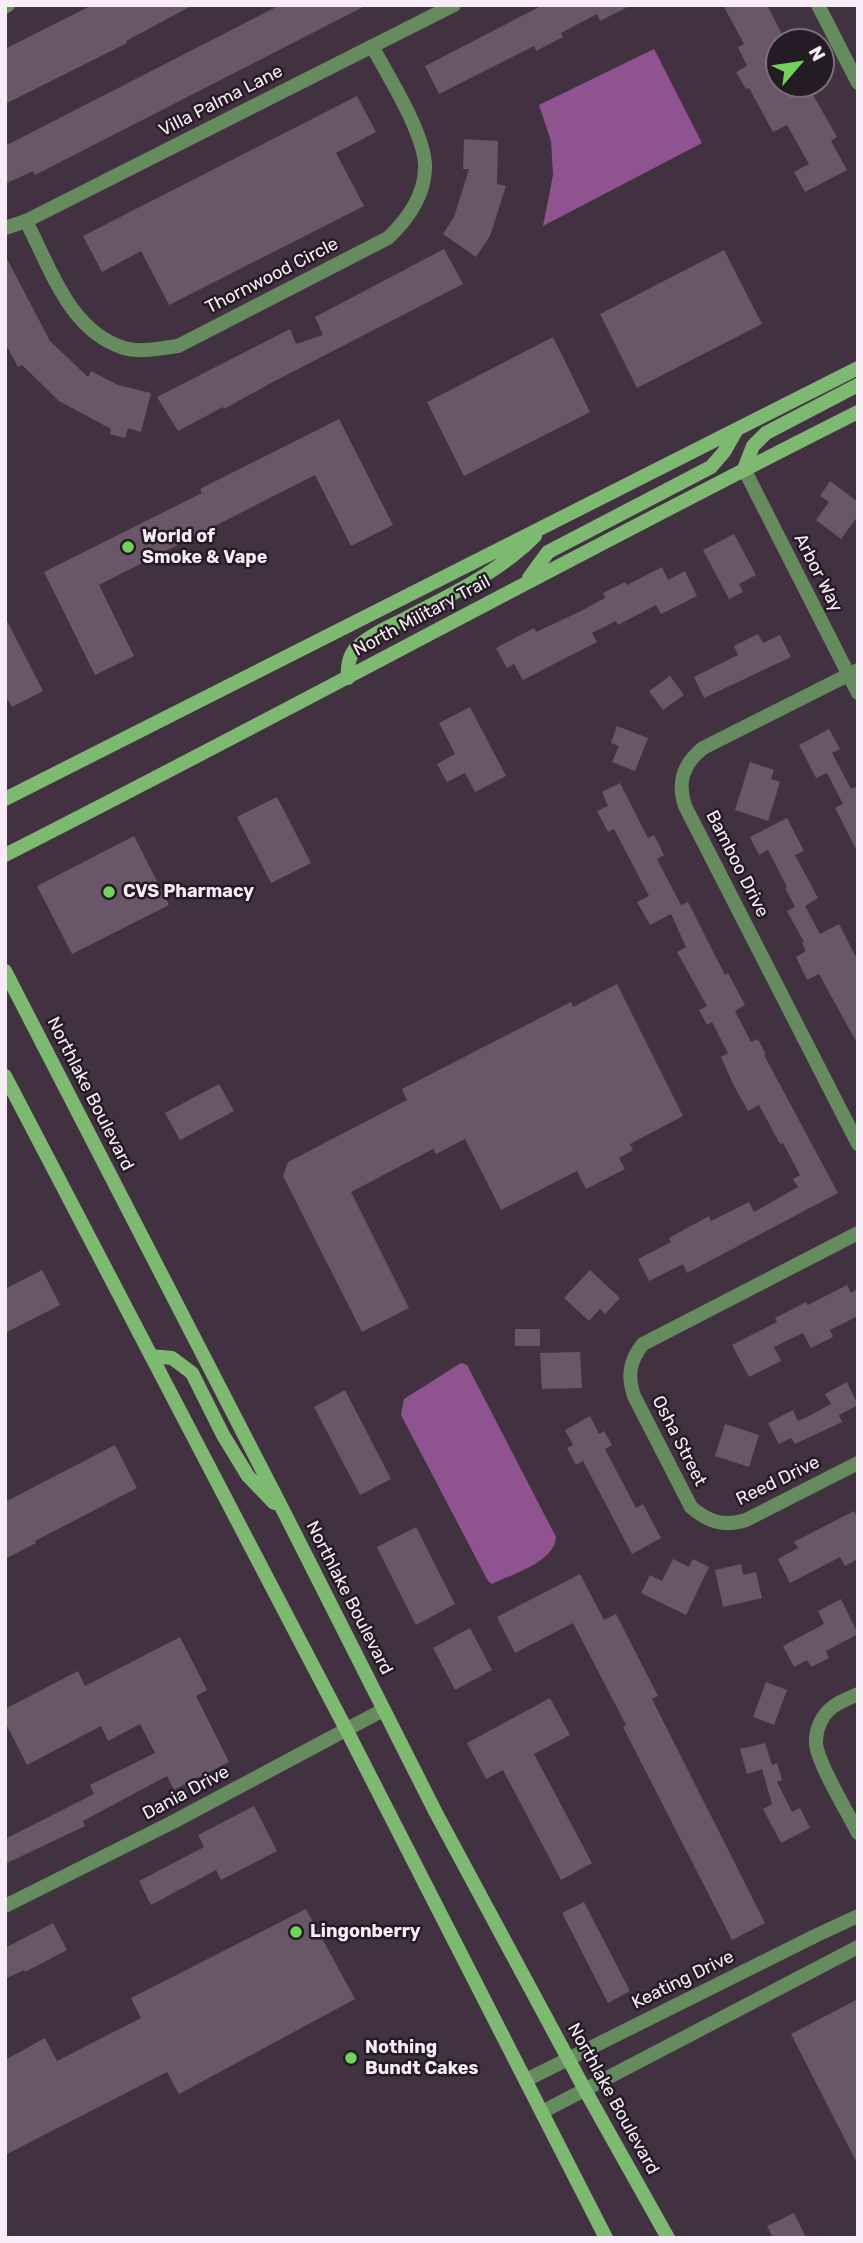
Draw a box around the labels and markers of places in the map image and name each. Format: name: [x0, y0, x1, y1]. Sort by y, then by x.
place label: World of Smoke & Vape: [142, 526, 267, 568]
marker: World of Smoke & Vape: [120, 539, 136, 555]
place label: CVS Pharmacy: [123, 881, 254, 903]
marker: CVS Pharmacy: [101, 884, 117, 900]
place label: Lingonberry: [310, 1921, 421, 1943]
marker: Lingonberry: [288, 1924, 304, 1940]
place label: Nothing Bundt Cakes: [365, 2037, 478, 2080]
marker: Nothing Bundt Cakes: [343, 2050, 359, 2066]

